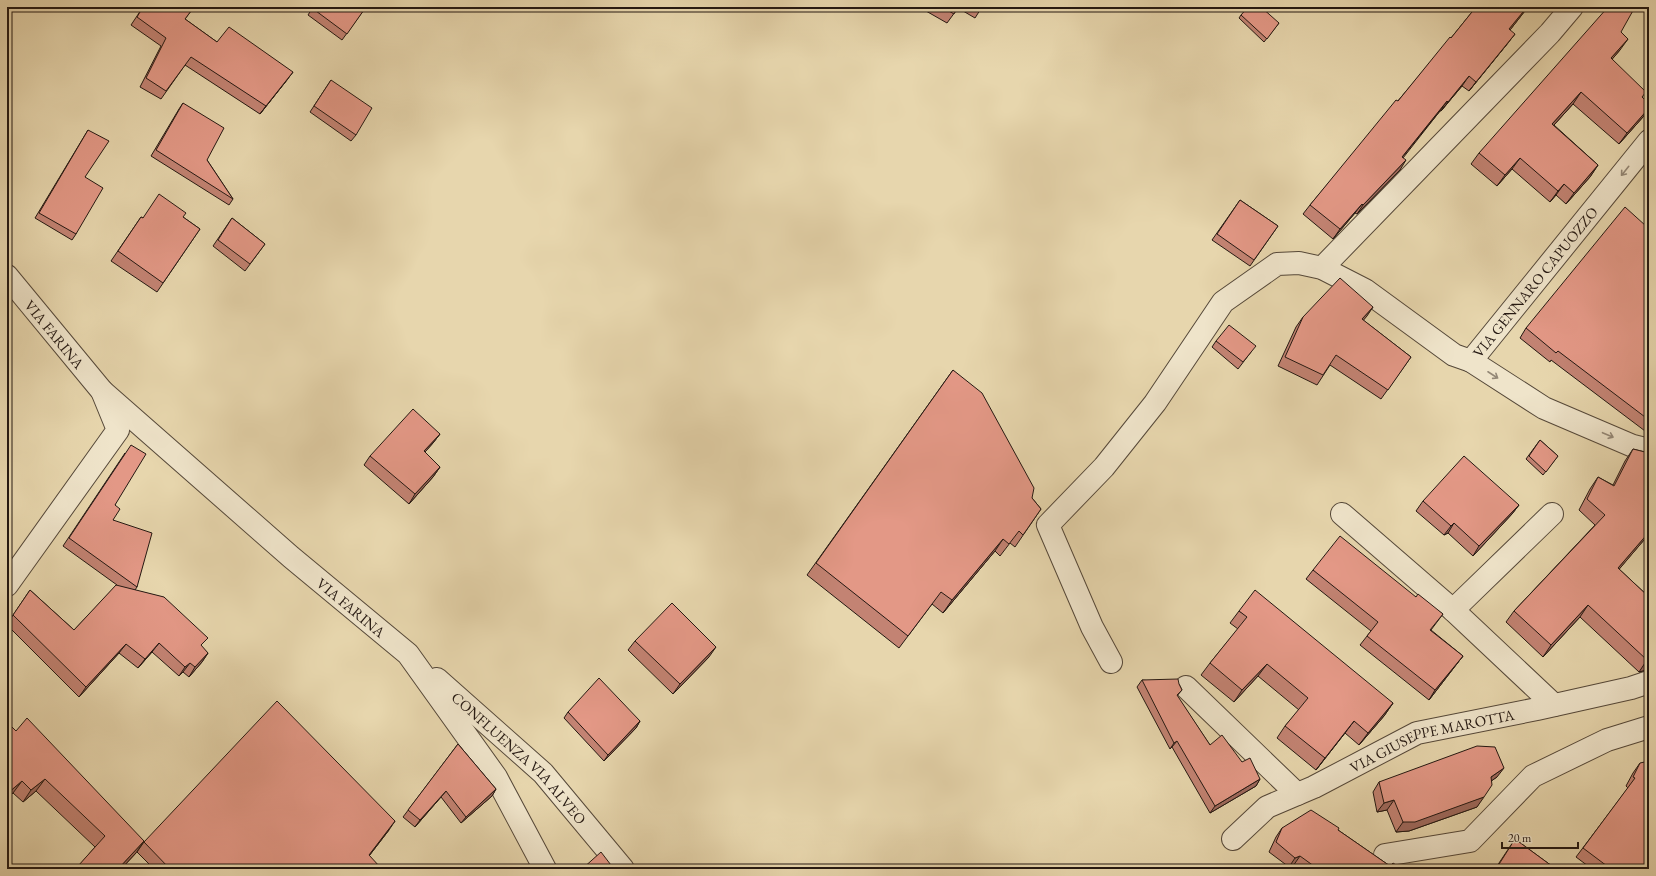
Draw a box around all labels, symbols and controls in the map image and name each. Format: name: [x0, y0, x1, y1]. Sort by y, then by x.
one-way arrow: [1620, 166, 1629, 176]
street label: VIA GENNARO CAPUOZZO: [1468, 203, 1602, 361]
street label: VIA FARINA: [21, 296, 89, 373]
one-way arrow: [1487, 371, 1498, 379]
one-way arrow: [1602, 432, 1614, 439]
street label: VIA FARINA: [313, 573, 390, 641]
street label: CONFLUENZA VIA ALVEO: [448, 687, 591, 828]
street label: VIA GIUSEPPE MAROTTA: [1346, 704, 1517, 776]
scale bar: [1502, 824, 1578, 850]
text: 20 m: [1508, 830, 1532, 846]

